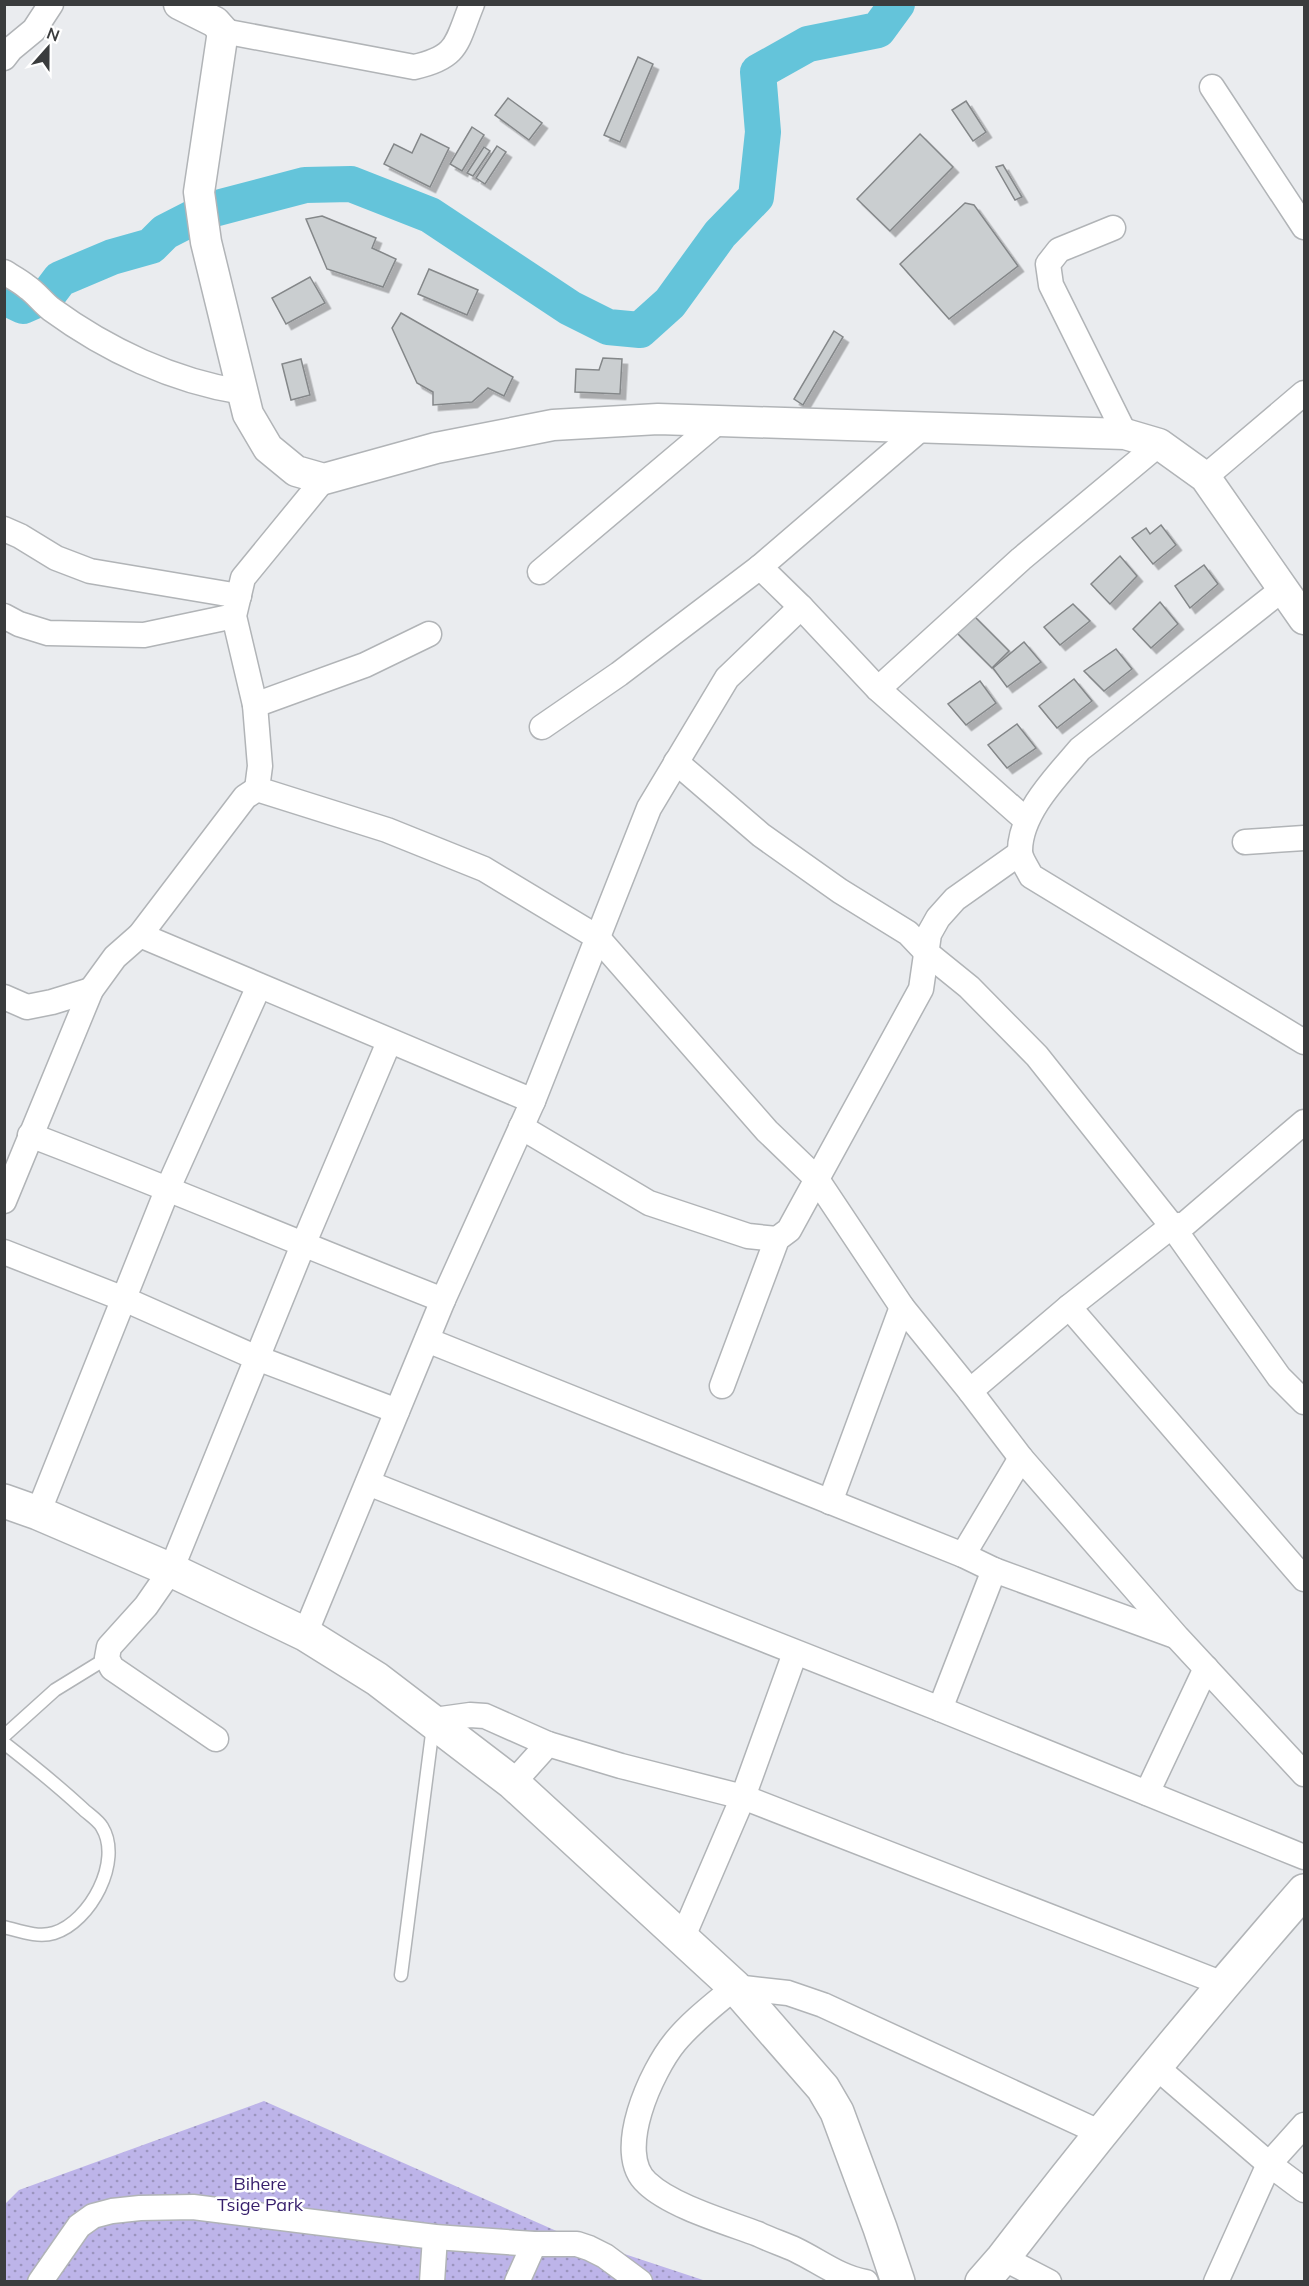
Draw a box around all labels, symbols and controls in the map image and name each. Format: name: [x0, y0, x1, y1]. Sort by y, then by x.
north arrow: [18, 18, 78, 78]
text: N: [44, 22, 63, 45]
park label: Bihere Tsige Park: [217, 2172, 304, 2216]

